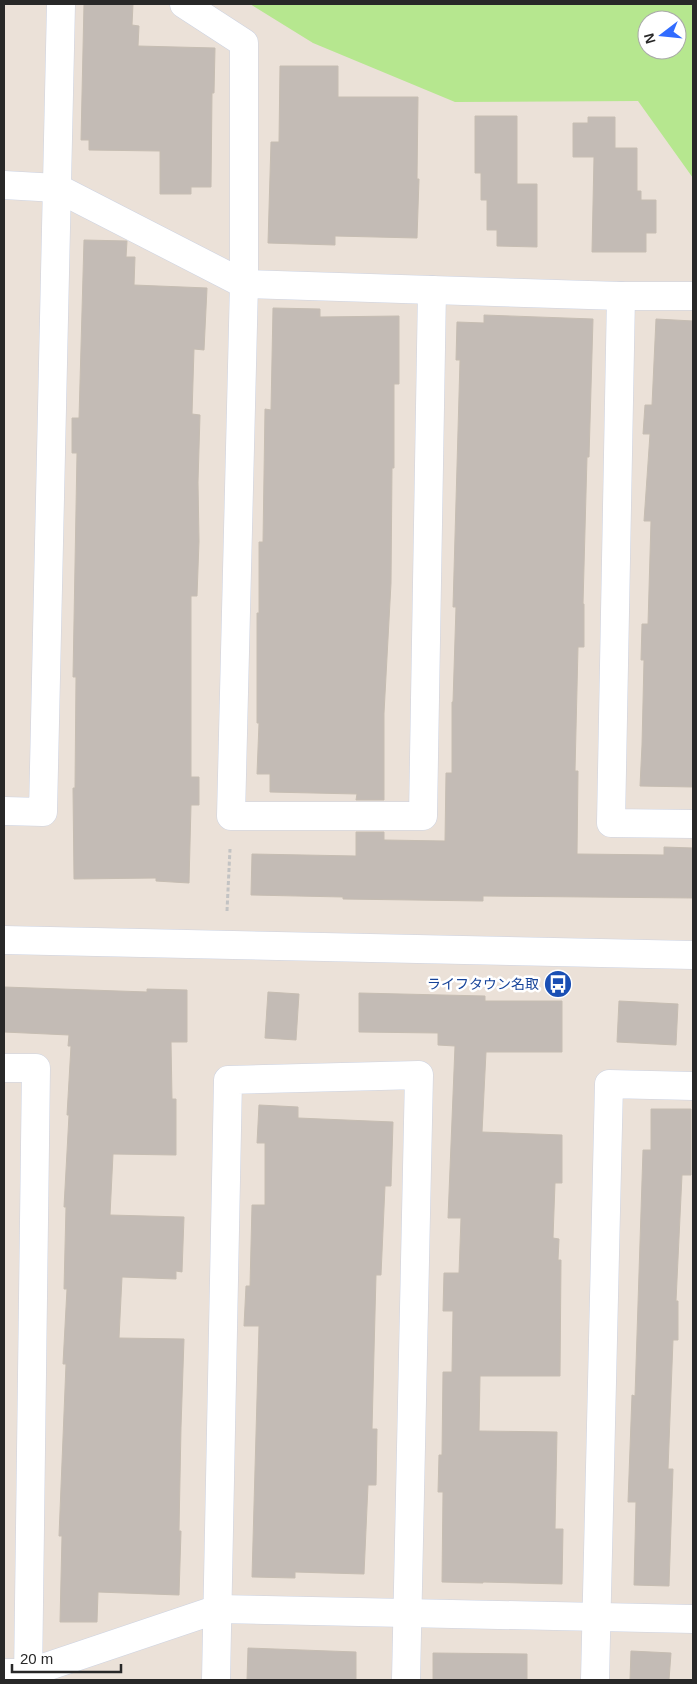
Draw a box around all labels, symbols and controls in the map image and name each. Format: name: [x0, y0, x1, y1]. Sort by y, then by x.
north arrow: [637, 10, 687, 60]
text: N: [640, 32, 659, 46]
bus stop icon: ライフタウン名取: [543, 969, 573, 999]
place label: ライフタウン名取: [427, 976, 539, 992]
scale bar: [12, 1642, 121, 1674]
text: 20 m: [20, 1650, 53, 1667]

